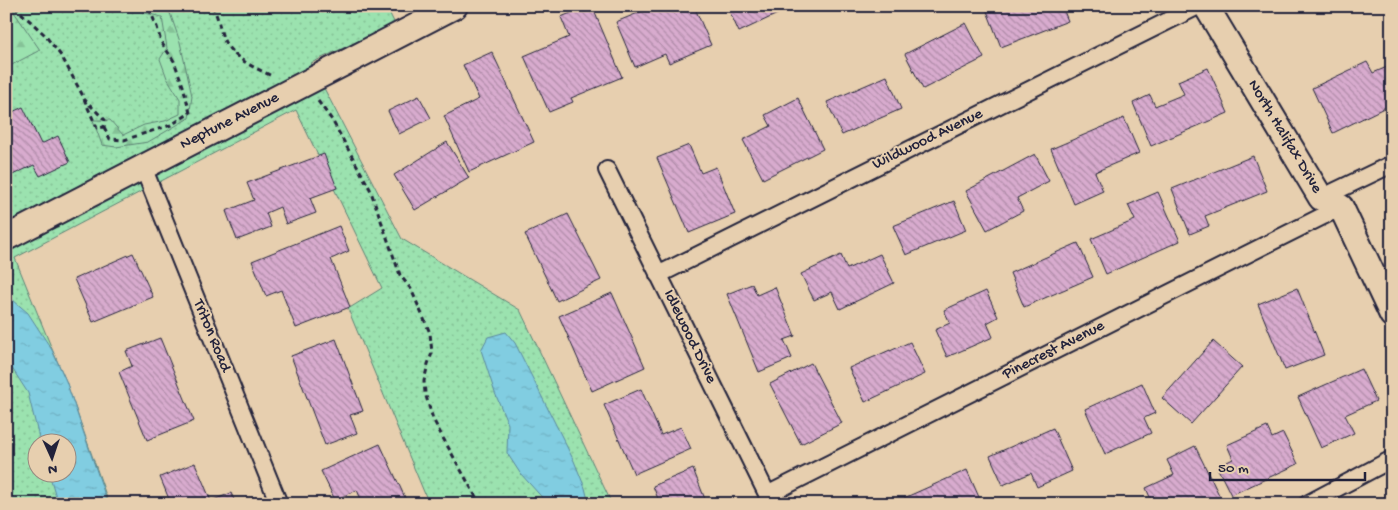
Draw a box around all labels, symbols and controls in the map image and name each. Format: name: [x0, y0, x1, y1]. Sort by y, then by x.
street label: North Halifax Drive: [1243, 77, 1326, 198]
street label: Neptune Avenue: [177, 89, 283, 155]
street label: Wildwood Avenue: [870, 105, 987, 175]
street label: Idlewood Drive: [658, 287, 720, 388]
street label: Triton Road: [187, 296, 235, 377]
street label: Pinecrest Avenue: [999, 317, 1109, 385]
north arrow: [28, 432, 78, 482]
scale bar: [1210, 450, 1366, 482]
text: N: [48, 460, 58, 477]
text: 50 m: [1218, 460, 1249, 478]

